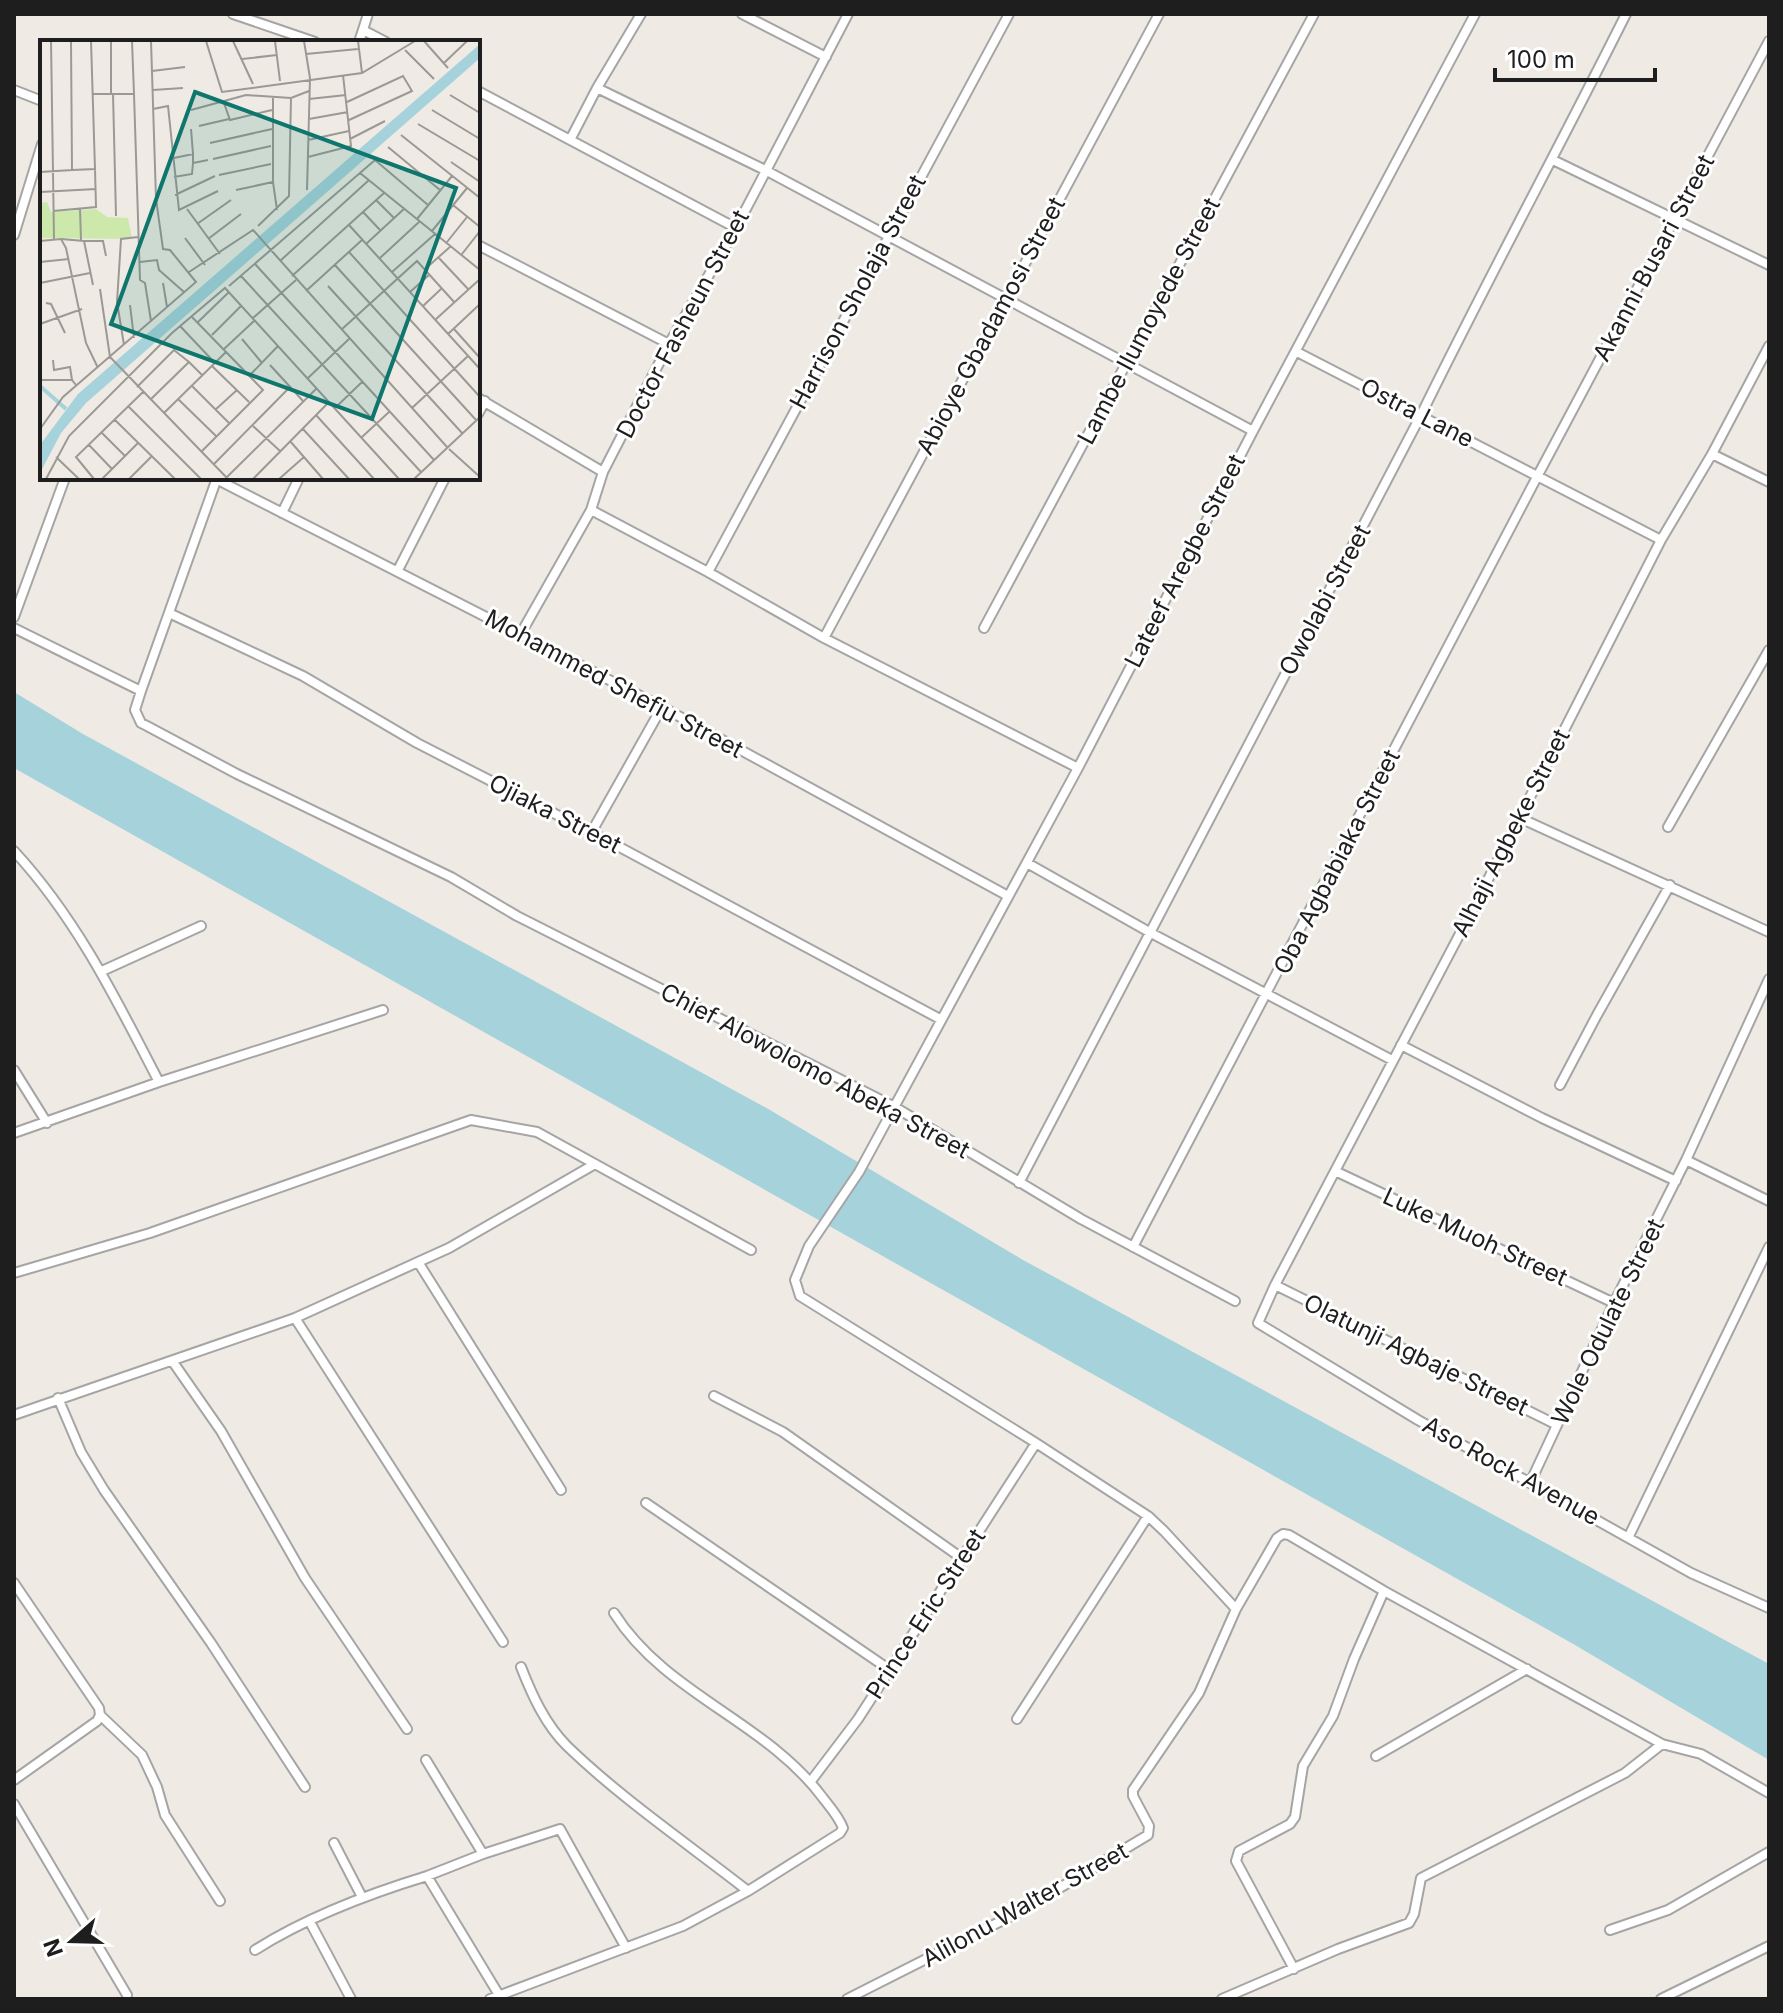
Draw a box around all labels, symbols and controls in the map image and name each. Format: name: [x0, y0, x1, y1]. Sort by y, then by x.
scale bar: [1495, 32, 1655, 82]
inset map: [40, 40, 480, 480]
text: 100 m: [1507, 45, 1575, 74]
street label: Akanni Busari Street: [1587, 149, 1720, 366]
street label: Harrison Sholaja Street: [783, 170, 932, 414]
street label: Abioye Gbadamosi Street: [910, 192, 1071, 460]
street label: Lambe Ilumoyede Street: [1071, 192, 1226, 449]
street label: Doctor Fasheun Street: [610, 205, 755, 443]
street label: Ostra Lane: [1356, 372, 1479, 453]
street label: Lateef Aregbe Street: [1118, 449, 1251, 672]
street label: Owolabi Street: [1273, 519, 1376, 680]
street label: Mohammed Shefiu Street: [480, 603, 748, 764]
street label: Alhaji Agbeke Street: [1446, 724, 1576, 942]
street label: Oba Agbabiaka Street: [1267, 744, 1406, 979]
street label: Ojiaka Street: [484, 768, 626, 859]
street label: Chief Alowolomo Abeka Street: [656, 977, 975, 1165]
street label: Luke Muoh Street: [1378, 1181, 1572, 1292]
street label: Wole Odulate Street: [1545, 1214, 1670, 1430]
street label: Olatunji Agbaje Street: [1299, 1288, 1533, 1422]
street label: Aso Rock Avenue: [1418, 1410, 1605, 1531]
street label: Prince Eric Street: [860, 1523, 991, 1704]
street label: Alilonu Walter Street: [917, 1836, 1133, 1973]
north arrow: [32, 1901, 112, 1981]
text: N: [38, 1936, 68, 1960]

